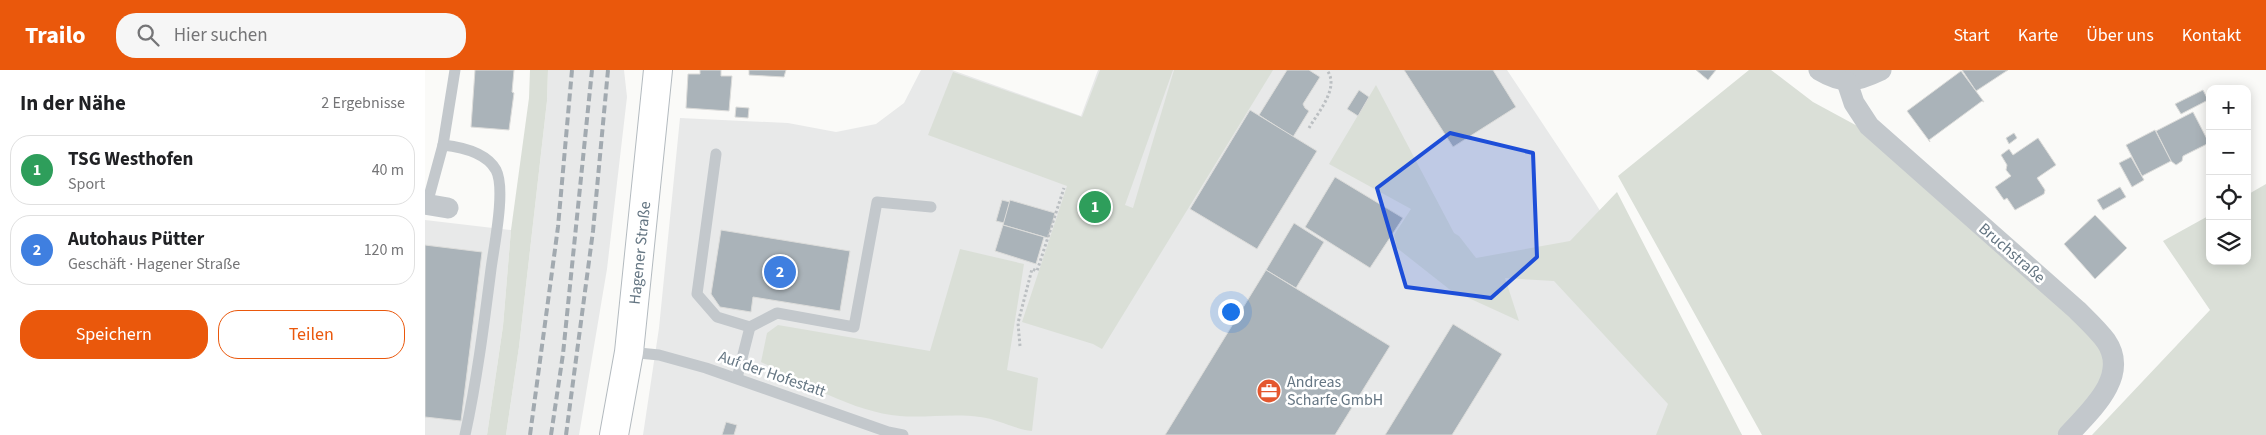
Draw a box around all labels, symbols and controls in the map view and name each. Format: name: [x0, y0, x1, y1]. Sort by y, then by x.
search box: [116, 13, 466, 58]
text: Trailo: [25, 18, 86, 53]
icon: search: [134, 21, 162, 49]
text: Hier suchen: [174, 22, 268, 49]
text: Start: [1953, 23, 1990, 48]
text: Karte: [2018, 23, 2058, 48]
text: Über uns: [2086, 23, 2154, 48]
text: Kontakt: [2182, 23, 2241, 48]
map controls: [2206, 85, 2251, 265]
button: +: [2206, 85, 2251, 130]
text: In der Nähe: [20, 88, 126, 118]
text: 2 Ergebnisse: [321, 92, 405, 114]
button: −: [2206, 130, 2251, 175]
text: TSG Westhofen: [68, 146, 193, 173]
text: 1: [33, 159, 41, 181]
text: 40 m: [372, 159, 404, 181]
text: Sport: [68, 173, 105, 195]
button: locate: [2206, 175, 2251, 220]
pin: 1: [1079, 188, 1111, 226]
street label: Hagener Straße: [624, 200, 656, 306]
street label: Bruchstraße: [1974, 218, 2050, 288]
button: layers: [2206, 220, 2251, 265]
text: Autohaus Pütter: [68, 226, 204, 253]
text: 2: [33, 239, 41, 261]
text: 120 m: [364, 239, 404, 261]
text: Geschäft · Hagener Straße: [68, 253, 240, 275]
pin: 2: [764, 253, 796, 291]
your location: [1218, 299, 1244, 325]
button: Speichern: [20, 310, 208, 359]
button: Teilen: [218, 310, 405, 359]
street label: Auf der Hofestatt: [715, 345, 829, 403]
place label: Andreas Scharfe GmbH: [1287, 371, 1383, 411]
office icon: Andreas Scharfe GmbH: [1256, 378, 1282, 404]

